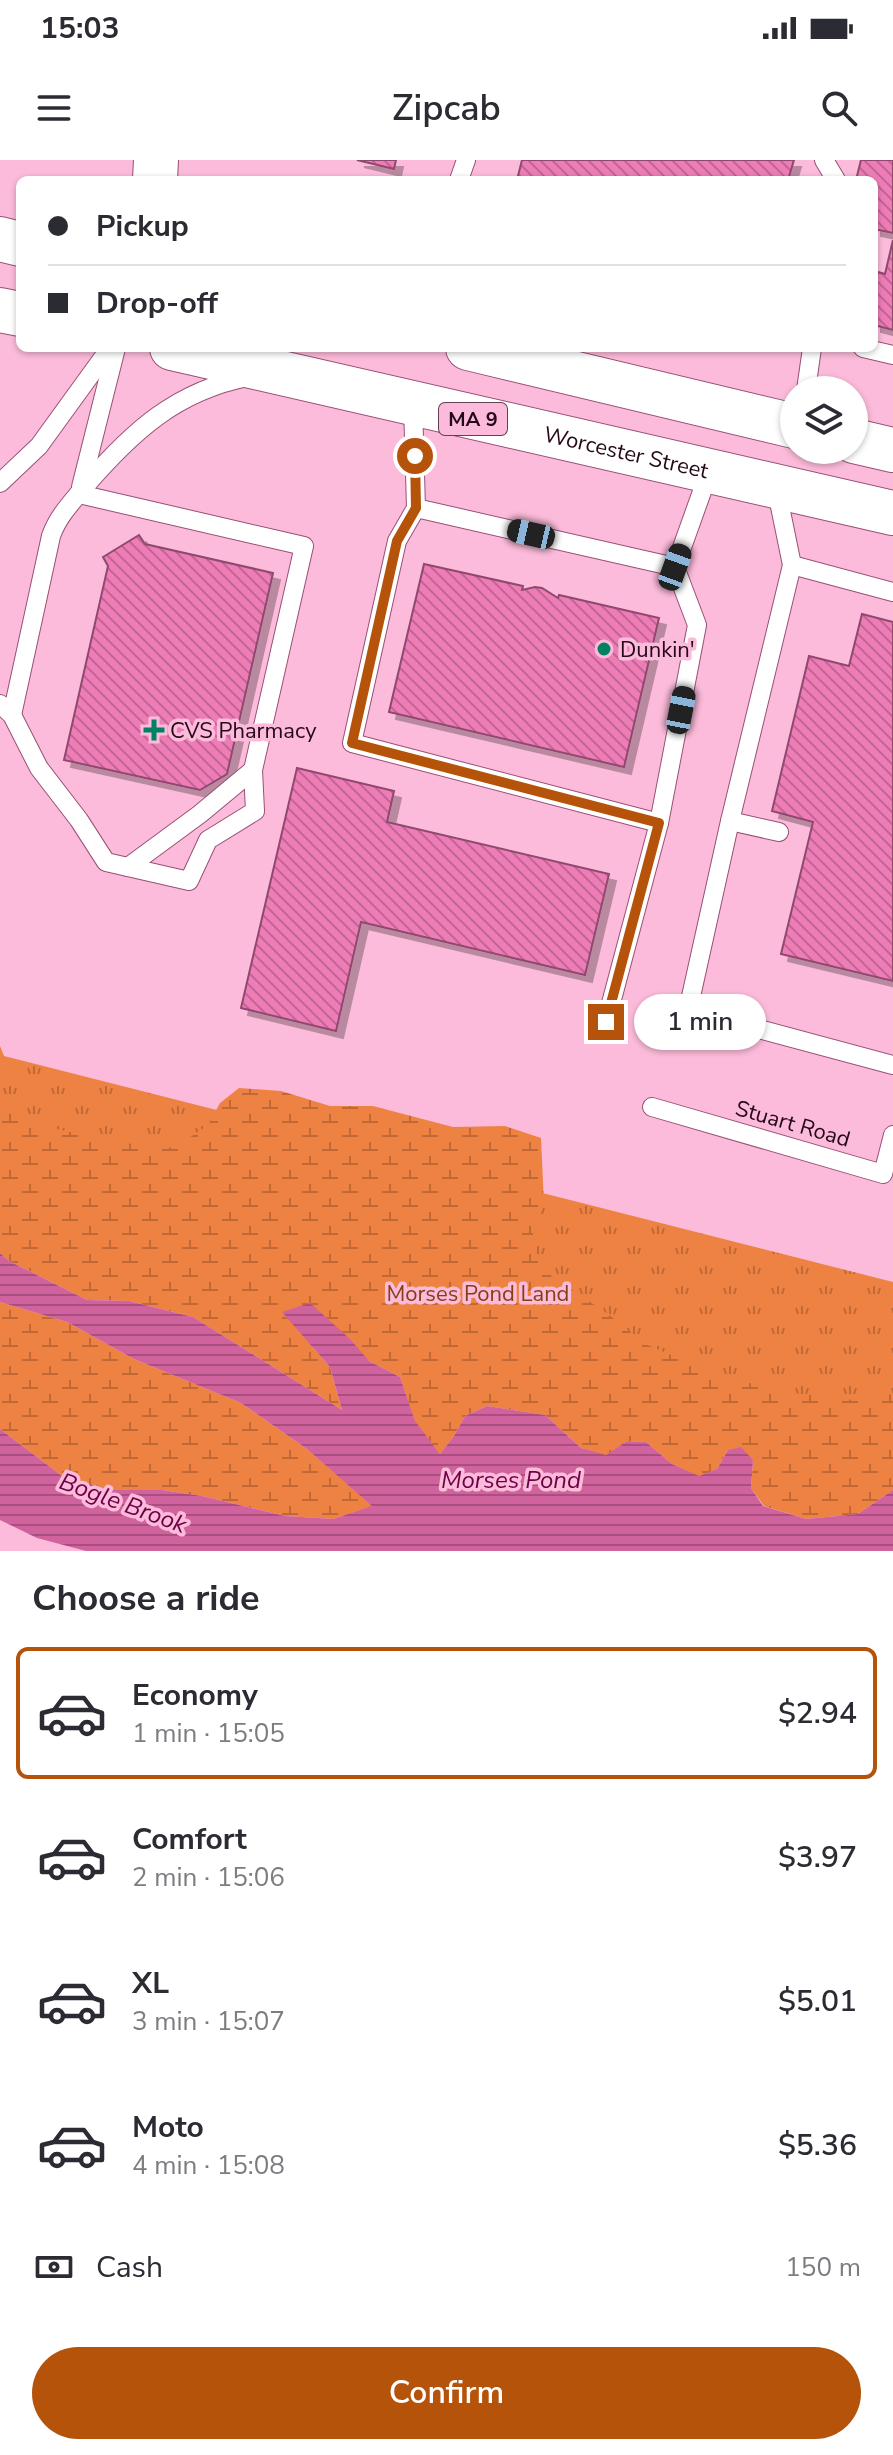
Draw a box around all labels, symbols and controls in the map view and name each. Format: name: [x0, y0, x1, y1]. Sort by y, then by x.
text: 15:03: [40, 8, 119, 49]
text: Zipcab: [392, 84, 501, 133]
icon: menu: [32, 86, 76, 130]
icon: search: [817, 86, 861, 130]
text: Pickup: [96, 206, 189, 247]
text: Drop-off: [96, 283, 218, 324]
map controls: [780, 376, 868, 464]
button: layers: [780, 376, 868, 464]
road number: MA 9: [439, 403, 507, 435]
street label: Worcester Street: [541, 420, 712, 486]
route start: [397, 438, 433, 474]
car: [505, 517, 557, 551]
car: [656, 540, 694, 594]
place label: Dunkin': [620, 635, 695, 665]
marker: Dunkin': [595, 640, 613, 658]
car: [665, 684, 697, 736]
place label: CVS Pharmacy: [170, 716, 317, 746]
marker: CVS Pharmacy: [145, 721, 163, 739]
callout: 1 min: [634, 994, 766, 1050]
route end: [588, 1004, 624, 1040]
text: 1 min: [667, 1004, 733, 1039]
street label: Stuart Road: [732, 1093, 854, 1155]
park label: Morses Pond Land: [387, 1279, 569, 1309]
water label: Morses Pond: [441, 1464, 581, 1496]
water label: Bogle Brook: [55, 1465, 192, 1541]
text: Choose a ride: [32, 1574, 260, 1623]
text: Economy: [132, 1675, 258, 1716]
icon: car: [36, 1677, 108, 1749]
text: $2.94: [778, 1693, 857, 1734]
text: 1 min · 15:05: [132, 1716, 285, 1751]
text: Comfort: [132, 1819, 247, 1860]
icon: car: [36, 1821, 108, 1893]
text: $3.97: [778, 1837, 857, 1878]
text: 2 min · 15:06: [132, 1860, 285, 1895]
text: XL: [132, 1963, 169, 2004]
icon: car: [36, 1965, 108, 2037]
text: $5.01: [778, 1981, 857, 2022]
text: 3 min · 15:07: [132, 2004, 285, 2039]
text: Moto: [132, 2107, 204, 2148]
icon: car: [36, 2109, 108, 2181]
text: $5.36: [778, 2125, 857, 2166]
text: 4 min · 15:08: [132, 2148, 285, 2183]
icon: cash: [32, 2245, 76, 2289]
text: Cash: [96, 2247, 163, 2288]
text: 150 m: [785, 2250, 861, 2285]
button: Confirm: [32, 2347, 861, 2439]

